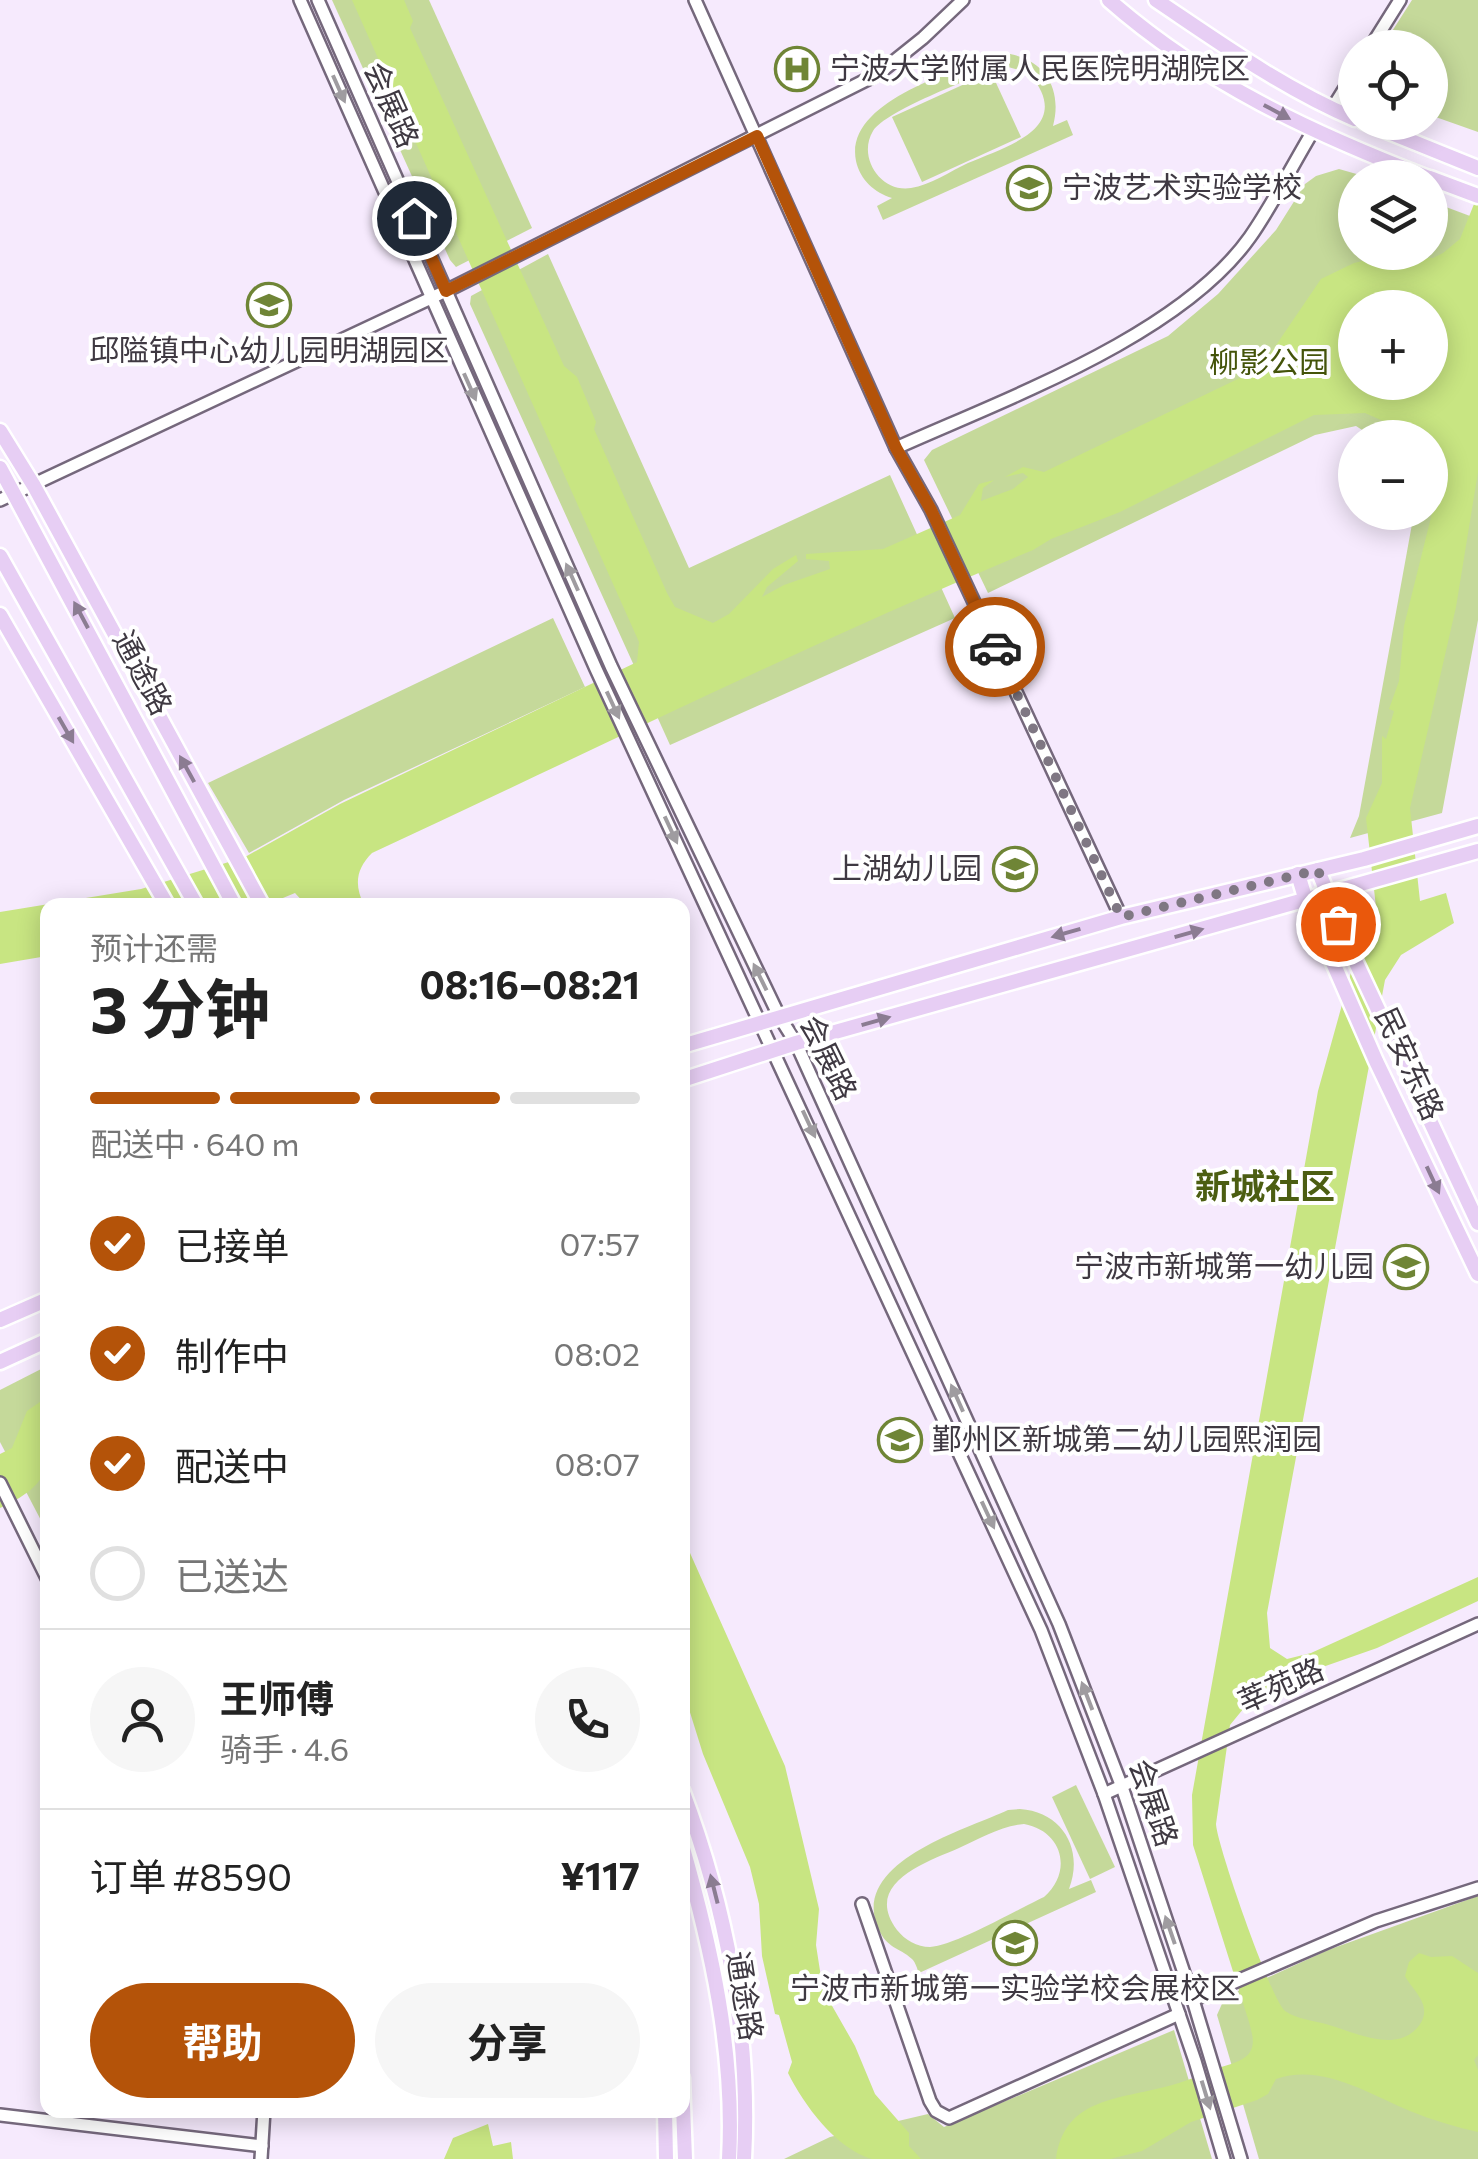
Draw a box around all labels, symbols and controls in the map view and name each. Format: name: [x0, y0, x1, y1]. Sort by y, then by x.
map controls: [1338, 30, 1448, 530]
button: locate: [1338, 30, 1448, 140]
hospital icon: 宁波大学附属人民医院明湖院区: [774, 46, 820, 92]
place label: 宁波大学附属人民医院明湖院区: [830, 48, 1250, 85]
street label: 会展路: [358, 55, 428, 153]
one-way arrow: [331, 74, 347, 104]
one-way arrow: [1262, 103, 1291, 120]
button: layers: [1338, 160, 1448, 270]
school or university icon: 宁波艺术实验学校: [1006, 165, 1052, 211]
place label: 宁波艺术实验学校: [1062, 167, 1302, 204]
pin: [372, 176, 457, 261]
icon: home: [387, 191, 442, 246]
school or university icon: 邱隘镇中心幼儿园明湖园区: [246, 282, 292, 328]
button: +: [1338, 290, 1448, 400]
place label: 邱隘镇中心幼儿园明湖园区: [89, 330, 449, 367]
park label: 柳影公园: [1209, 342, 1329, 379]
one-way arrow: [462, 372, 478, 402]
button: −: [1338, 420, 1448, 530]
one-way arrow: [564, 562, 580, 592]
courier: [945, 597, 1045, 697]
one-way arrow: [73, 601, 90, 630]
icon: car: [968, 620, 1023, 675]
street label: 通途路: [107, 623, 182, 720]
one-way arrow: [604, 691, 621, 720]
one-way arrow: [57, 716, 75, 744]
one-way arrow: [179, 754, 196, 783]
one-way arrow: [662, 816, 679, 845]
school or university icon: 上湖幼儿园: [992, 846, 1038, 892]
place label: 上湖幼儿园: [832, 848, 982, 885]
pin: [1296, 882, 1381, 967]
icon: bag: [1311, 897, 1366, 952]
one-way arrow: [1174, 925, 1205, 941]
one-way arrow: [1050, 926, 1081, 941]
text: 预计还需: [90, 927, 218, 967]
text: 08:16–08:21: [420, 960, 640, 1007]
one-way arrow: [752, 962, 769, 991]
text: 3 分钟: [90, 967, 270, 1046]
street label: 民安东路: [1369, 1001, 1453, 1125]
street label: 会展路: [794, 1008, 867, 1105]
one-way arrow: [861, 1012, 892, 1028]
one-way arrow: [800, 1110, 817, 1139]
text: 配送中 · 640 m: [90, 1123, 299, 1163]
district label: 新城社区: [1195, 1163, 1335, 1206]
one-way arrow: [1425, 1166, 1442, 1195]
icon: check: [90, 1216, 145, 1271]
text: 已接单: [175, 1221, 289, 1268]
text: 07:57: [560, 1223, 640, 1263]
school or university icon: 宁波市新城第一幼儿园: [1383, 1244, 1429, 1290]
place label: 宁波市新城第一幼儿园: [1074, 1246, 1374, 1283]
icon: check: [90, 1326, 145, 1381]
text: 制作中: [175, 1331, 289, 1378]
text: 08:02: [554, 1333, 640, 1373]
one-way arrow: [948, 1383, 965, 1412]
school or university icon: 鄞州区新城第二幼儿园熙润园: [877, 1417, 923, 1463]
place label: 鄞州区新城第二幼儿园熙润园: [932, 1419, 1322, 1456]
icon: check: [90, 1436, 145, 1491]
text: 配送中: [175, 1441, 289, 1488]
text: 08:07: [554, 1443, 640, 1483]
one-way arrow: [980, 1501, 997, 1530]
text: 已送达: [175, 1551, 289, 1598]
street label: 莘苑路: [1231, 1649, 1329, 1719]
button: person: [90, 1667, 195, 1772]
button: phone: [535, 1667, 640, 1772]
text: 王师傅: [220, 1674, 334, 1721]
one-way arrow: [1078, 1680, 1094, 1710]
text: 骑手 · 4.6: [220, 1728, 349, 1768]
street label: 会展路: [1123, 1754, 1188, 1851]
text: ¥117: [560, 1851, 640, 1898]
text: 订单 #8590: [90, 1852, 292, 1899]
one-way arrow: [706, 1873, 721, 1904]
one-way arrow: [1162, 1915, 1177, 1945]
school or university icon: 宁波市新城第一实验学校会展校区: [992, 1920, 1038, 1966]
street label: 通途路: [721, 1948, 772, 2043]
place label: 宁波市新城第一实验学校会展校区: [790, 1968, 1240, 2005]
button: 帮助: [90, 1983, 355, 2098]
button: 分享: [375, 1983, 640, 2098]
one-way arrow: [1199, 2080, 1214, 2111]

